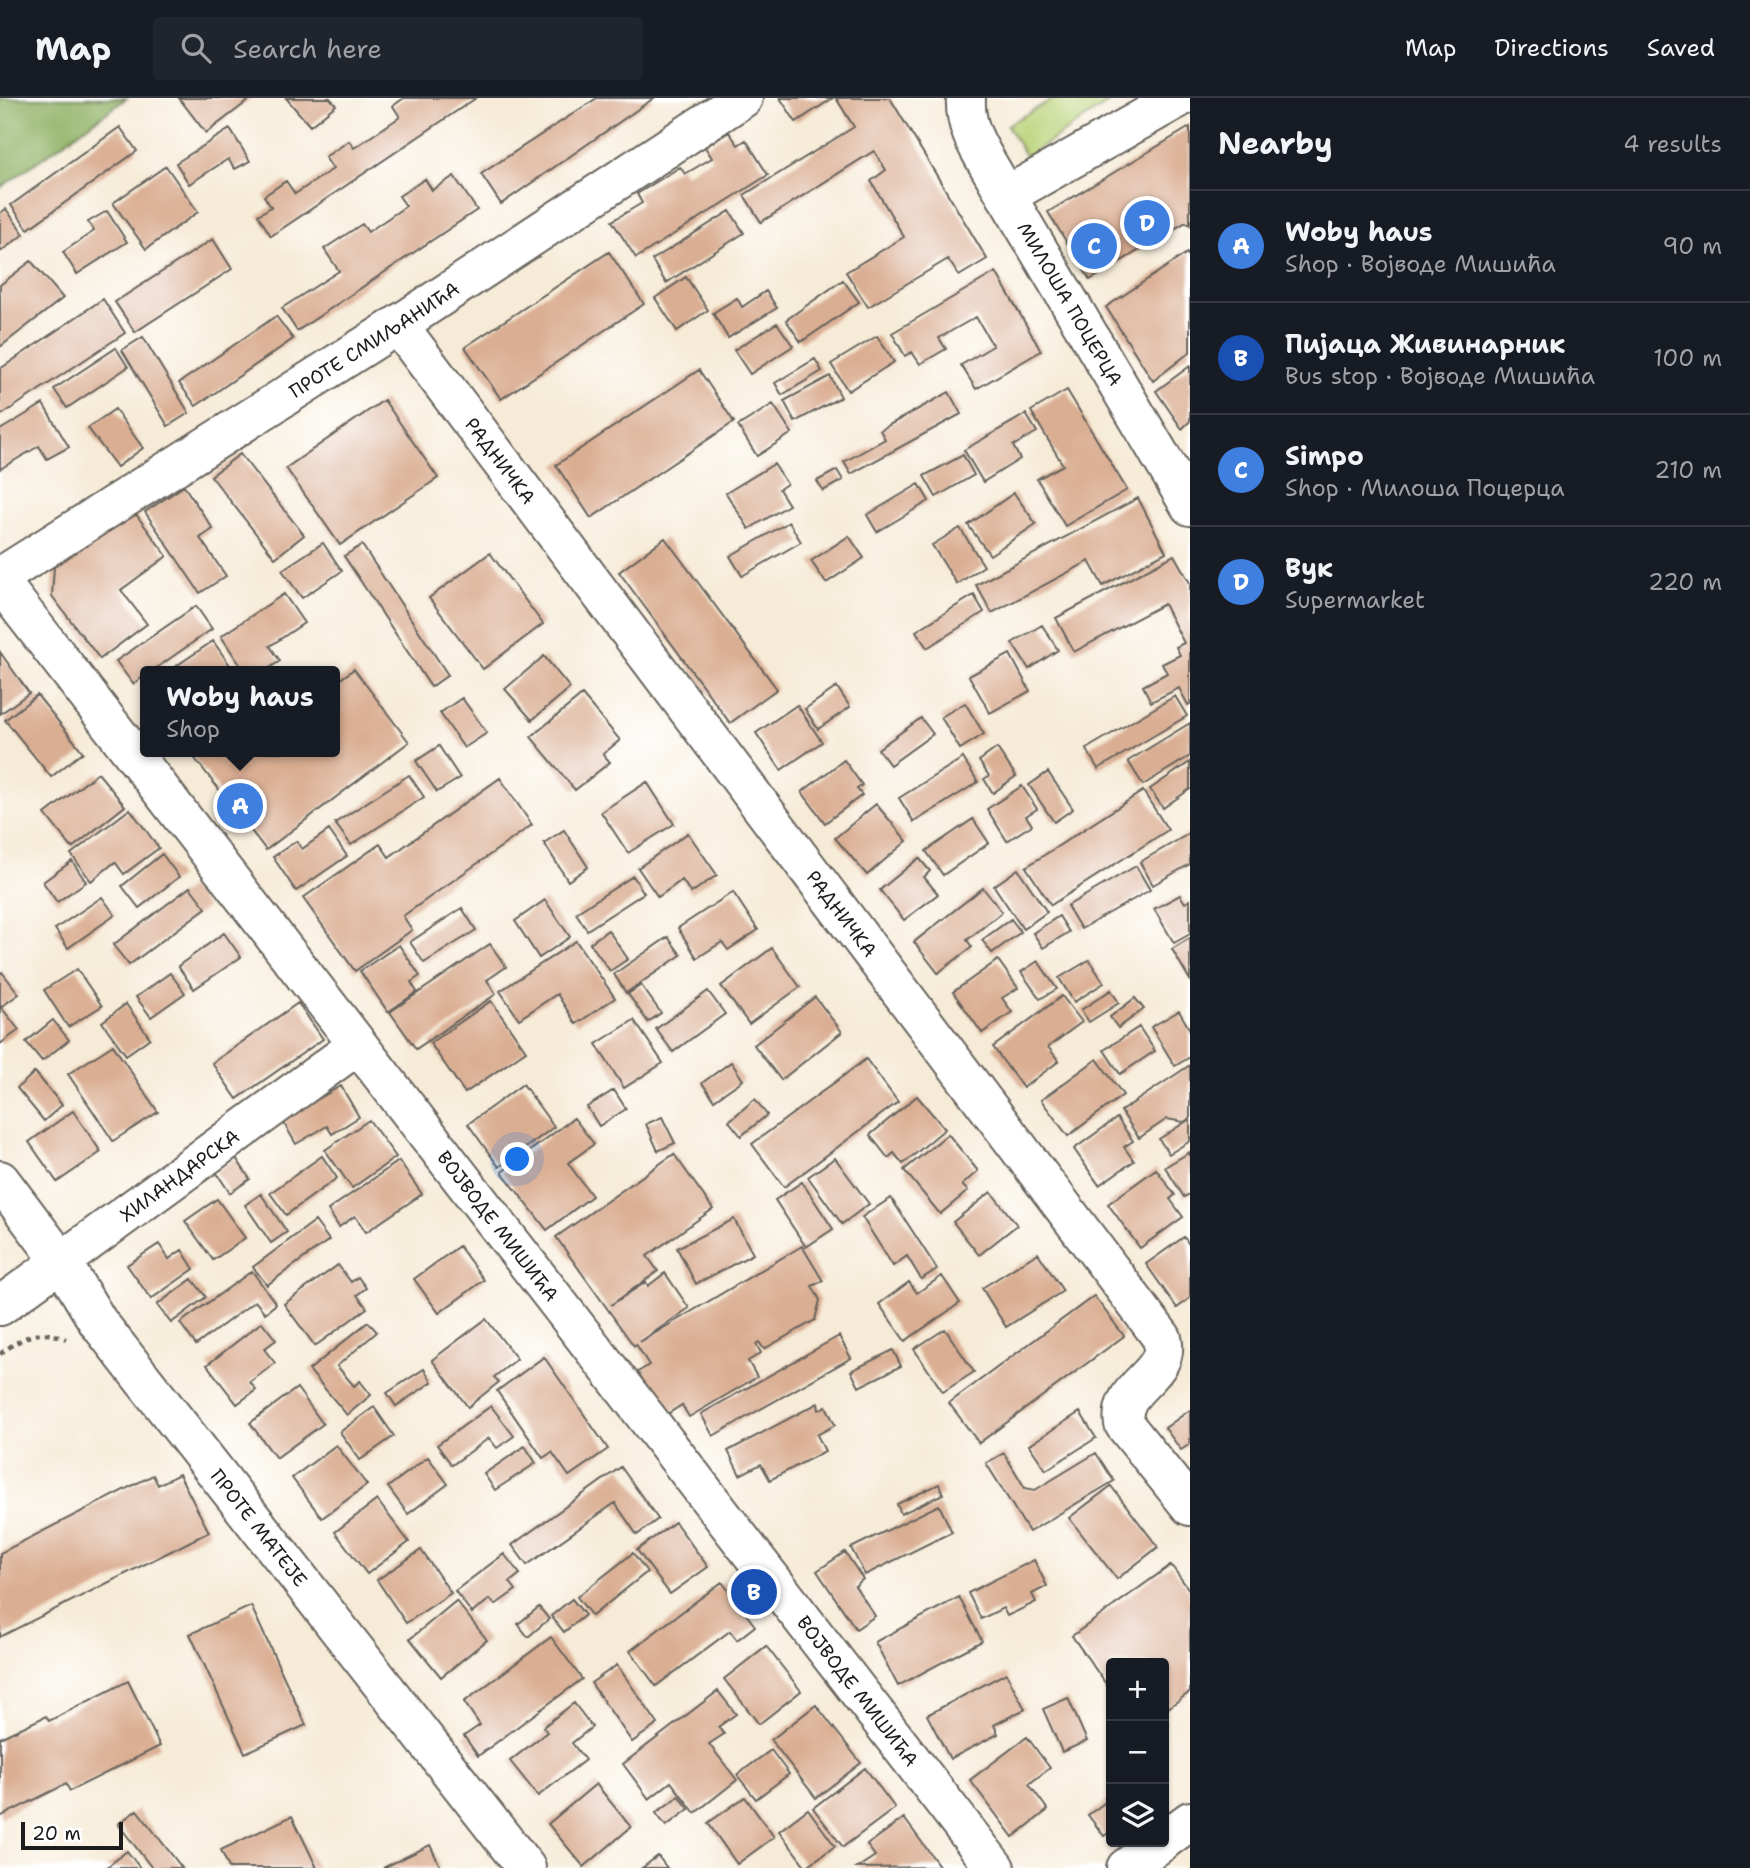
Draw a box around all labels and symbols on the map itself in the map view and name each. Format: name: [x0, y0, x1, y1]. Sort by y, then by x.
pin: D: [1124, 197, 1170, 249]
street label: МИЛОША ПОЦЕРЦА: [1012, 218, 1128, 391]
pin: C: [1071, 220, 1117, 272]
street label: ПРОТЕ СМИЉАНИЋА: [284, 276, 464, 404]
street label: РАДНИЧКА: [459, 413, 541, 510]
pin: A: [217, 780, 263, 832]
street label: РАДНИЧКА: [801, 865, 882, 962]
street label: ХИЛАНДАРСКА: [115, 1124, 244, 1227]
your location: [500, 1142, 534, 1176]
street label: ВОЈВОДЕ МИШИЋА: [432, 1146, 564, 1307]
street label: ПРОТЕ МАТЕЈЕ: [205, 1464, 313, 1592]
pin: B: [731, 1566, 777, 1618]
street label: ВОЈВОДЕ МИШИЋА: [791, 1611, 924, 1772]
scale bar: [21, 1819, 122, 1851]

